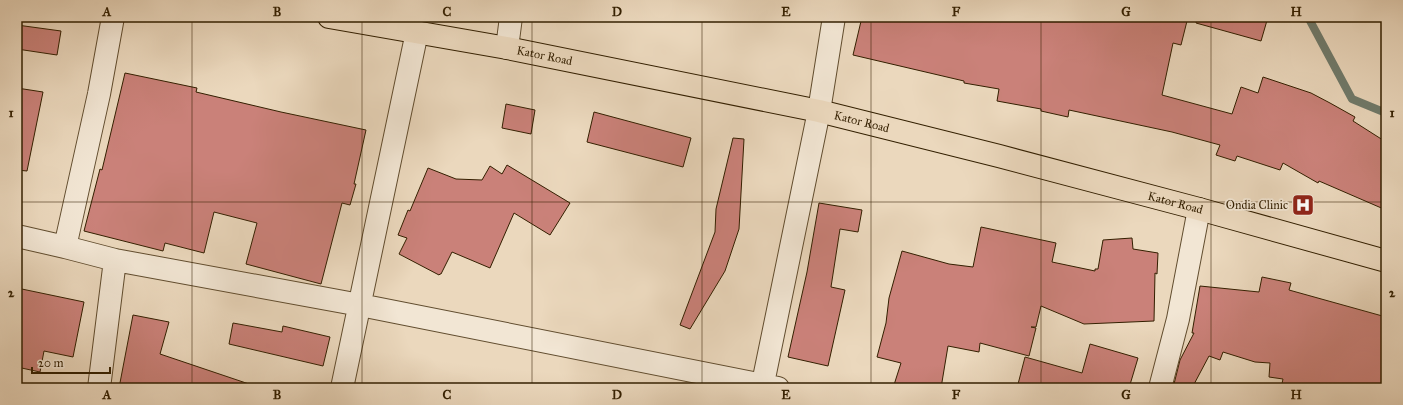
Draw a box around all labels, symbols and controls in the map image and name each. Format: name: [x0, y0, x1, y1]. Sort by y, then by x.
text: A: [102, 4, 112, 20]
text: B: [273, 4, 282, 20]
text: C: [443, 4, 452, 20]
text: D: [612, 4, 622, 20]
text: E: [781, 4, 791, 20]
text: F: [952, 4, 961, 20]
text: G: [1121, 4, 1131, 20]
text: H: [1290, 4, 1302, 20]
street label: Kator Road: [515, 43, 574, 68]
text: 1: [8, 105, 14, 121]
text: 1: [1389, 105, 1395, 121]
street label: Kator Road: [833, 108, 891, 135]
street label: Kator Road: [1146, 189, 1205, 217]
hospital icon: Ondia Clinic: [1290, 192, 1316, 218]
place label: Ondia Clinic: [1226, 198, 1288, 212]
text: 2: [8, 285, 15, 301]
text: 2: [1389, 285, 1396, 301]
scale bar: [32, 349, 110, 375]
text: 20 m: [38, 356, 64, 370]
text: A: [102, 387, 112, 403]
text: B: [273, 387, 282, 403]
text: C: [443, 387, 452, 403]
text: D: [612, 387, 622, 403]
text: E: [781, 387, 791, 403]
text: F: [952, 387, 961, 403]
text: G: [1121, 387, 1131, 403]
text: H: [1290, 387, 1302, 403]

